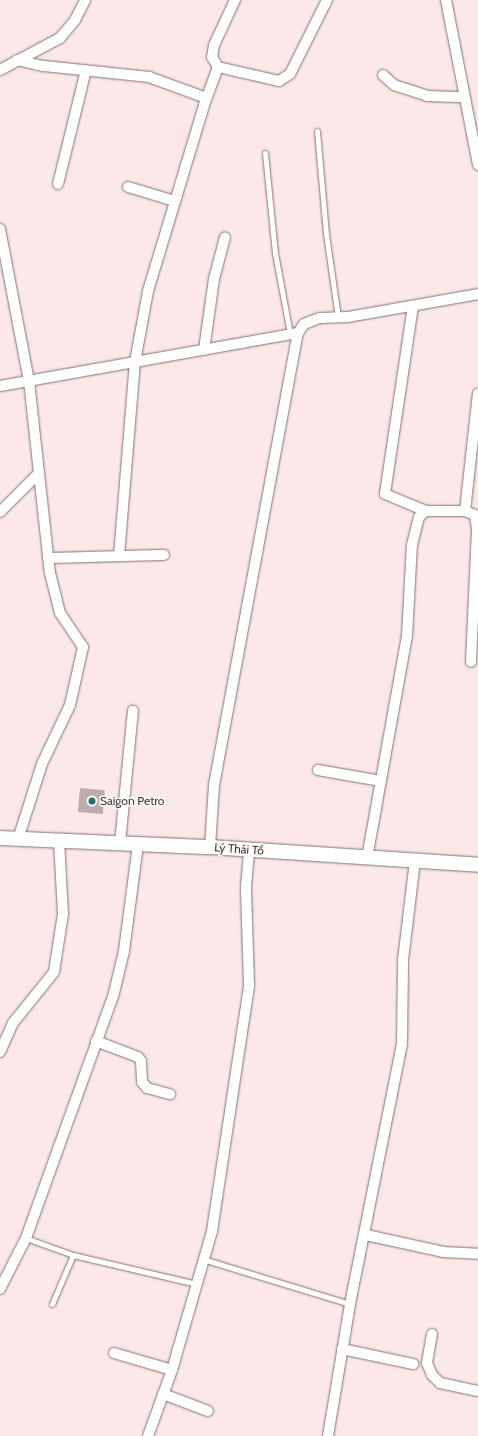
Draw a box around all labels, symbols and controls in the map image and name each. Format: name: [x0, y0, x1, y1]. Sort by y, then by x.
place label: Saigon Petro: [100, 794, 164, 808]
marker: Saigon Petro: [87, 796, 97, 806]
street label: Lý Thái Tổ: [214, 840, 264, 858]

